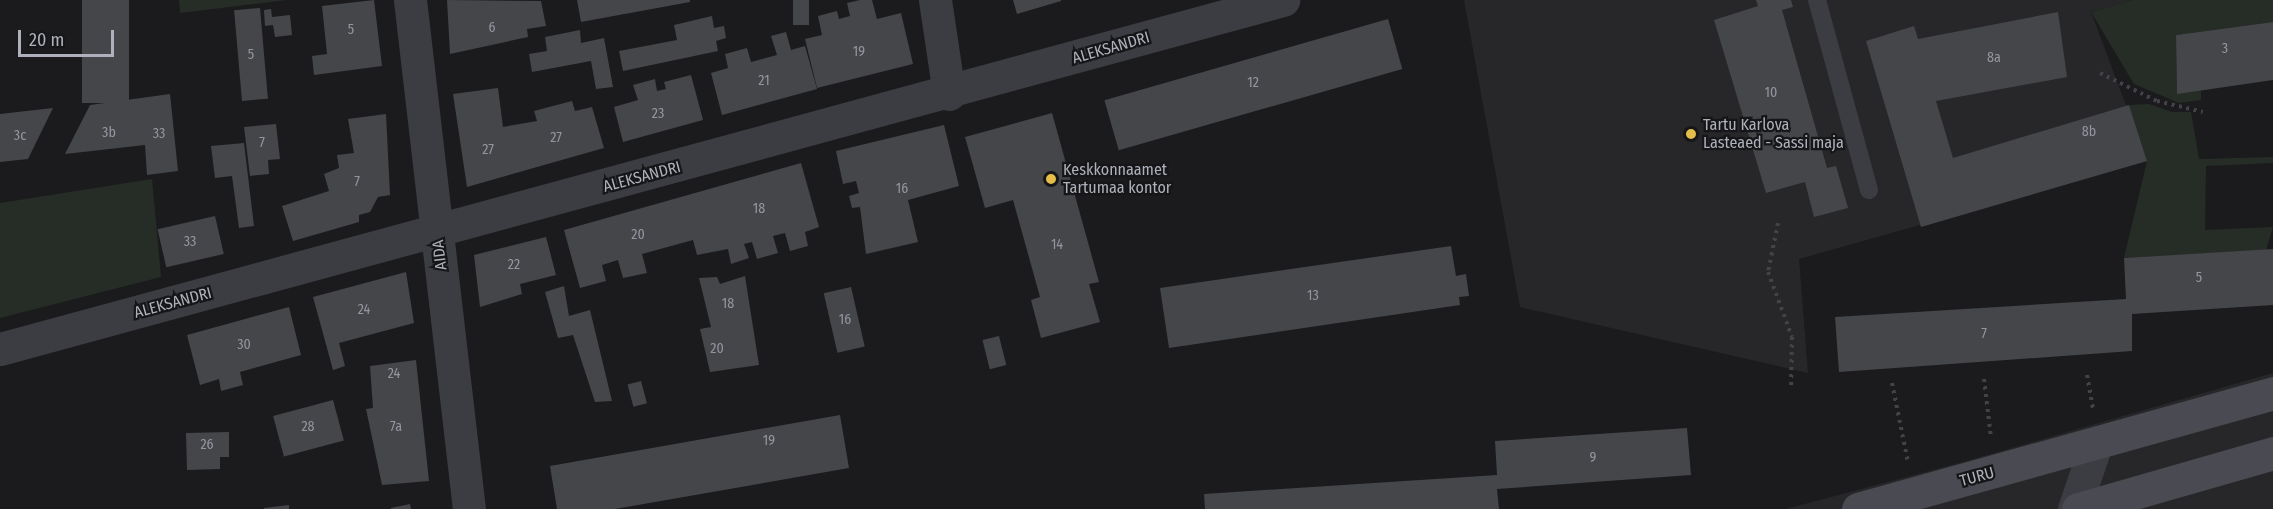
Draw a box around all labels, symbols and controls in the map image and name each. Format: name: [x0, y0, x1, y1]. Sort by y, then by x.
scale bar: [21, 18, 117, 56]
house number: 6: [489, 20, 495, 36]
house number: 5: [348, 22, 354, 38]
street label: ALEKSANDRI: [1070, 28, 1152, 68]
text: 20 m: [29, 29, 64, 51]
house number: 3: [2222, 41, 2228, 57]
house number: 19: [853, 44, 865, 60]
house number: 5: [248, 47, 254, 63]
house number: 8a: [1987, 50, 2001, 66]
house number: 21: [758, 73, 770, 89]
house number: 12: [1247, 75, 1259, 91]
house number: 10: [1765, 85, 1777, 101]
house number: 23: [652, 106, 664, 122]
place label: Tartu Karlova Lasteaed - Sassi maja: [1703, 115, 1844, 153]
house number: 8b: [2082, 124, 2096, 140]
house number: 3b: [102, 125, 116, 141]
house number: 33: [153, 126, 165, 142]
marker: Tartu Karlova Lasteaed - Sassi maja: [1684, 127, 1698, 141]
house number: 3c: [14, 128, 26, 144]
house number: 27: [550, 130, 562, 146]
house number: 7: [259, 135, 265, 151]
house number: 27: [482, 142, 494, 158]
street label: ALEKSANDRI: [601, 157, 683, 197]
place label: Keskkonnaamet Tartumaa kontor: [1063, 160, 1171, 198]
marker: Keskkonnaamet Tartumaa kontor: [1044, 172, 1058, 186]
house number: 7: [354, 174, 360, 190]
house number: 16: [896, 181, 908, 197]
house number: 18: [753, 201, 765, 217]
house number: 20: [631, 227, 645, 243]
house number: 33: [184, 234, 196, 250]
house number: 14: [1051, 237, 1063, 253]
street label: AIDA: [429, 239, 451, 271]
house number: 22: [508, 257, 520, 273]
house number: 5: [2196, 270, 2202, 286]
street label: ALEKSANDRI: [132, 283, 214, 323]
house number: 13: [1307, 288, 1319, 304]
house number: 18: [722, 296, 734, 312]
house number: 24: [358, 302, 370, 318]
house number: 16: [839, 312, 851, 328]
house number: 7: [1981, 326, 1987, 342]
house number: 30: [237, 337, 251, 353]
house number: 20: [710, 341, 724, 357]
house number: 24: [388, 366, 400, 382]
house number: 28: [301, 419, 315, 435]
house number: 7a: [390, 419, 402, 435]
house number: 19: [763, 433, 775, 449]
house number: 26: [200, 437, 214, 453]
house number: 9: [1590, 450, 1596, 466]
street label: TURU: [1958, 463, 1996, 491]

